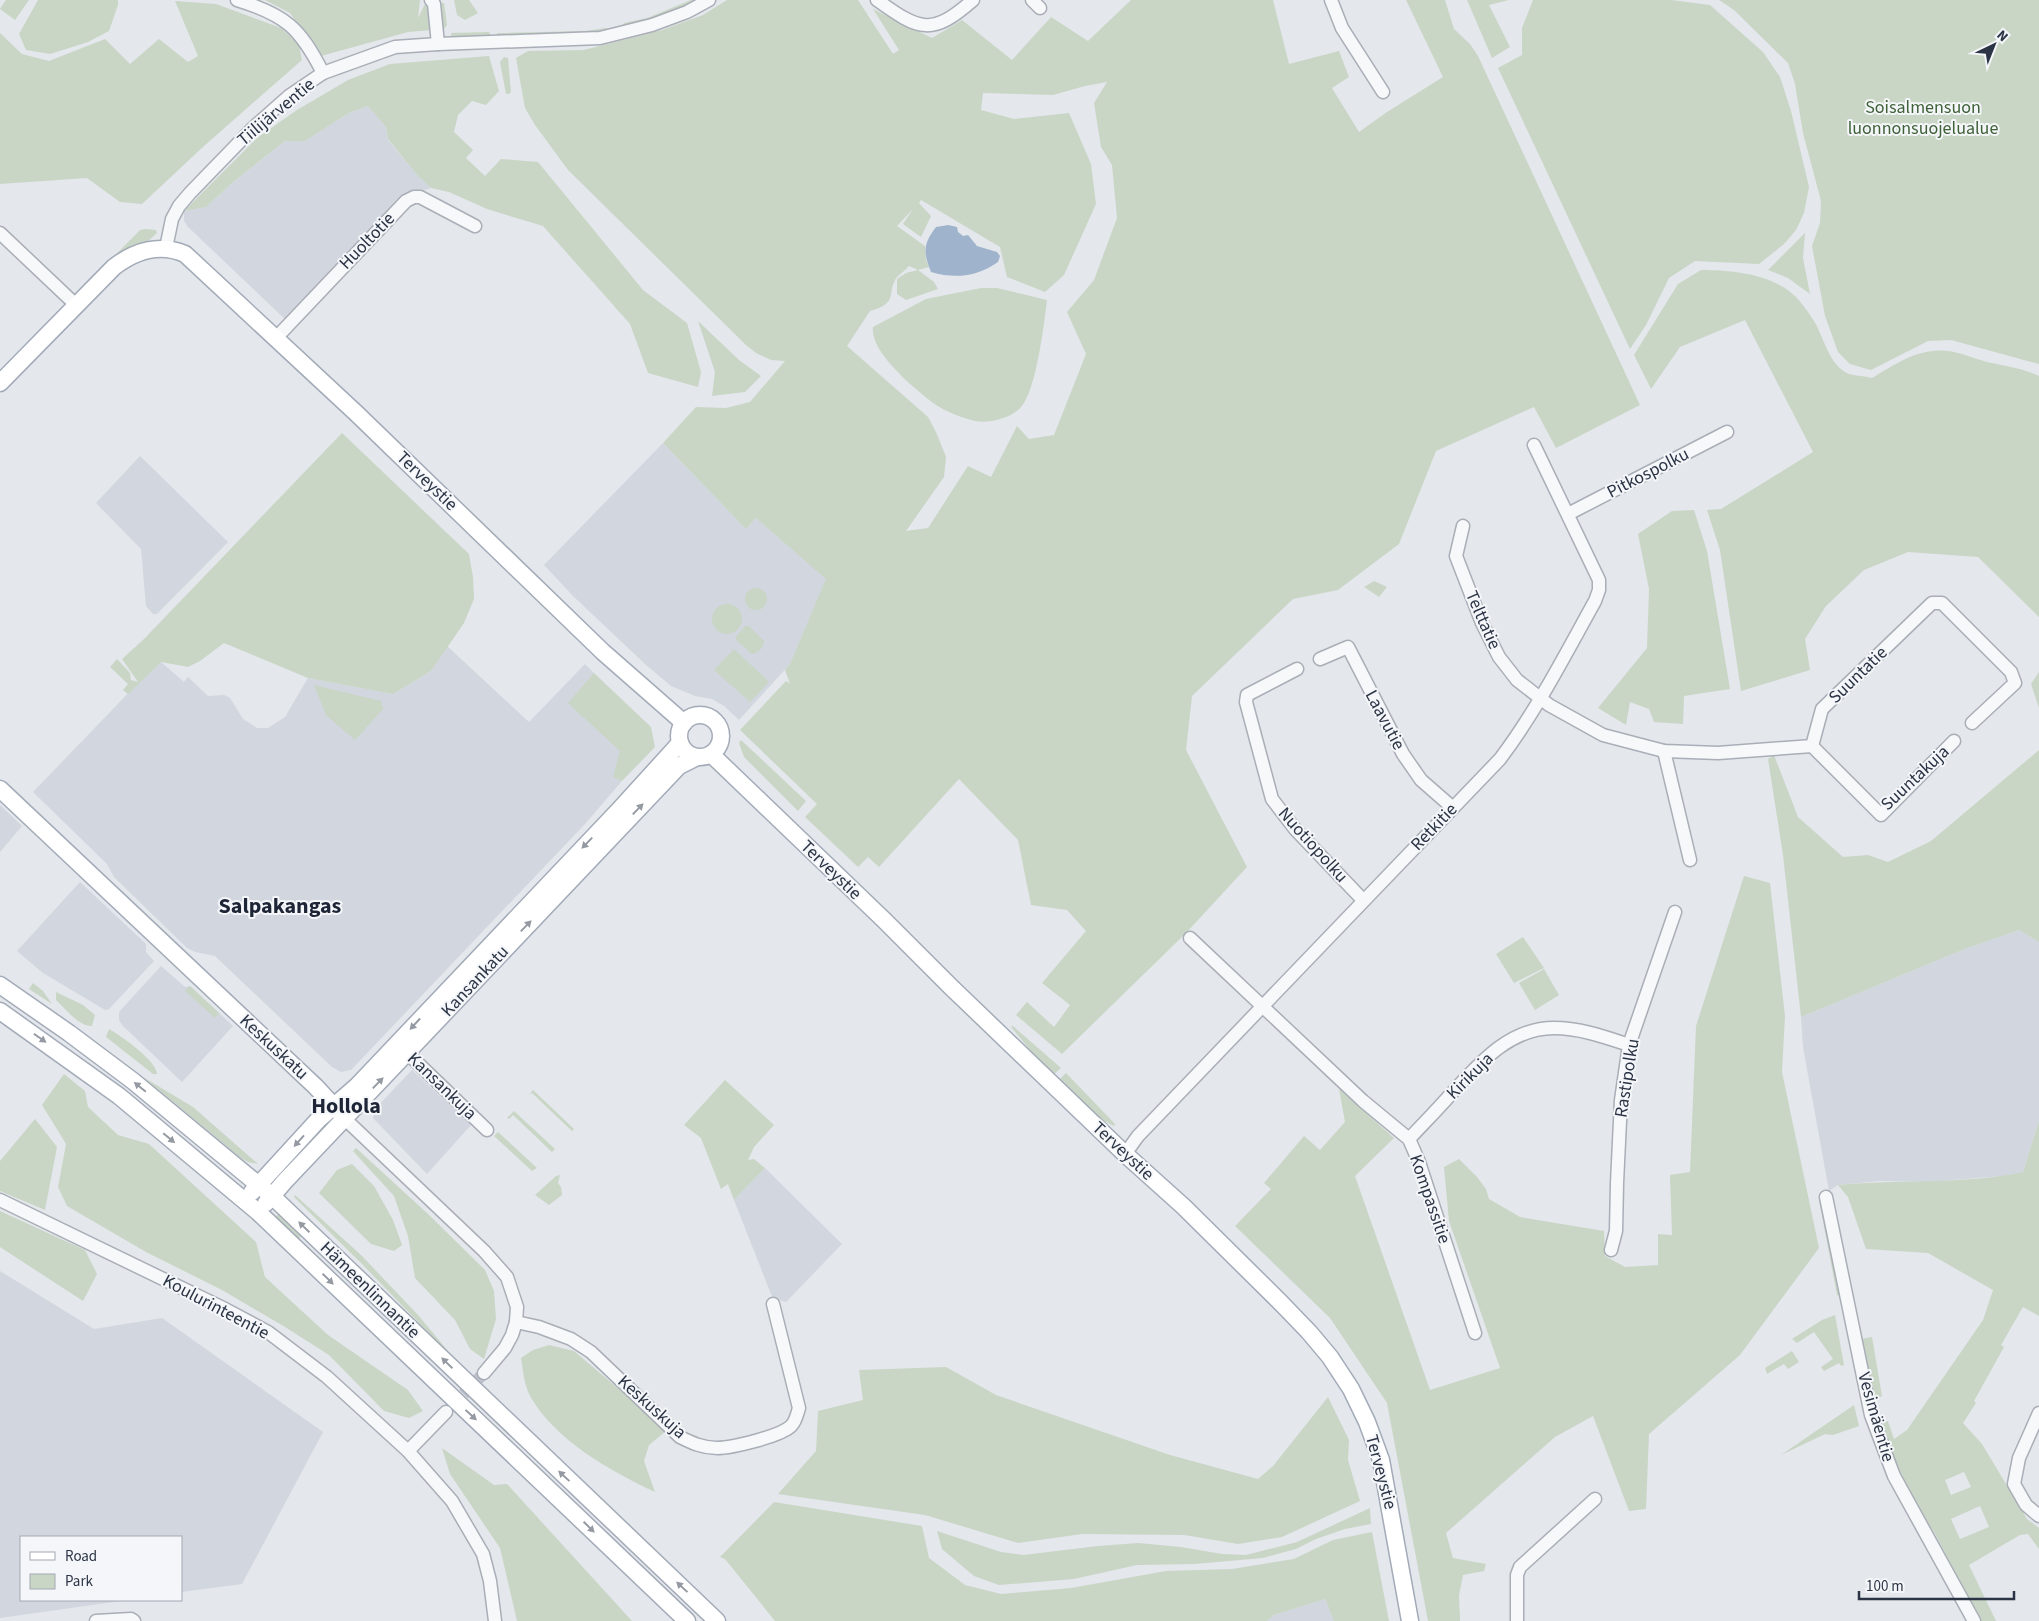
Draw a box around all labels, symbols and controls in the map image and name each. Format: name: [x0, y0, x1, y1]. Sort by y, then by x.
north arrow: [1969, 20, 2019, 70]
text: N: [1992, 26, 2012, 47]
street label: Tiilijärventie: [232, 72, 320, 152]
park label: Soisalmensuon luonnonsuojelualue: [1848, 95, 1998, 141]
street label: Huoltotie: [333, 207, 401, 275]
street label: Pitkospolku: [1603, 442, 1693, 504]
street label: Terveystie: [391, 445, 463, 517]
street label: Telttatie: [1459, 587, 1507, 653]
street label: Suuntatie: [1823, 641, 1893, 709]
street label: Laavutie: [1359, 686, 1411, 754]
street label: Suuntakuja: [1875, 740, 1955, 816]
street label: Retkitie: [1405, 798, 1463, 856]
street label: Nuotiopolku: [1272, 802, 1354, 888]
one-way arrow: [632, 803, 644, 815]
street label: Terveystie: [795, 834, 867, 906]
one-way arrow: [582, 837, 594, 849]
district label: Salpakangas: [219, 890, 342, 922]
one-way arrow: [520, 921, 532, 933]
street label: Kansankatu: [435, 940, 515, 1022]
street label: Keskuskatu: [234, 1008, 314, 1086]
one-way arrow: [409, 1017, 421, 1029]
one-way arrow: [33, 1033, 47, 1043]
street label: Rastipolku: [1608, 1037, 1646, 1119]
street label: Kansankuja: [402, 1047, 482, 1125]
street label: Kirikuja: [1441, 1047, 1499, 1105]
one-way arrow: [372, 1077, 384, 1089]
one-way arrow: [134, 1082, 146, 1093]
district label: Hollola: [311, 1090, 381, 1122]
street label: Terveystie: [1087, 1116, 1160, 1186]
one-way arrow: [162, 1132, 175, 1143]
one-way arrow: [293, 1135, 305, 1147]
street label: Kompassitie: [1403, 1151, 1457, 1247]
one-way arrow: [299, 1221, 311, 1233]
street label: Hämeenlinnantie: [314, 1236, 426, 1344]
street label: Koulurinteentie: [158, 1268, 274, 1346]
one-way arrow: [322, 1273, 334, 1285]
one-way arrow: [441, 1357, 453, 1369]
street label: Keskuskuja: [612, 1369, 692, 1445]
street label: Vesimäentie: [1851, 1369, 1901, 1465]
one-way arrow: [465, 1409, 477, 1421]
street label: Terveystie: [1359, 1432, 1403, 1512]
one-way arrow: [558, 1470, 570, 1482]
one-way arrow: [583, 1521, 595, 1533]
legend: [20, 1536, 182, 1601]
text: Road: [65, 1546, 97, 1567]
scale bar: [1859, 1568, 2014, 1600]
text: Park: [65, 1571, 94, 1592]
text: 100 m: [1866, 1576, 1904, 1597]
one-way arrow: [676, 1581, 688, 1593]

